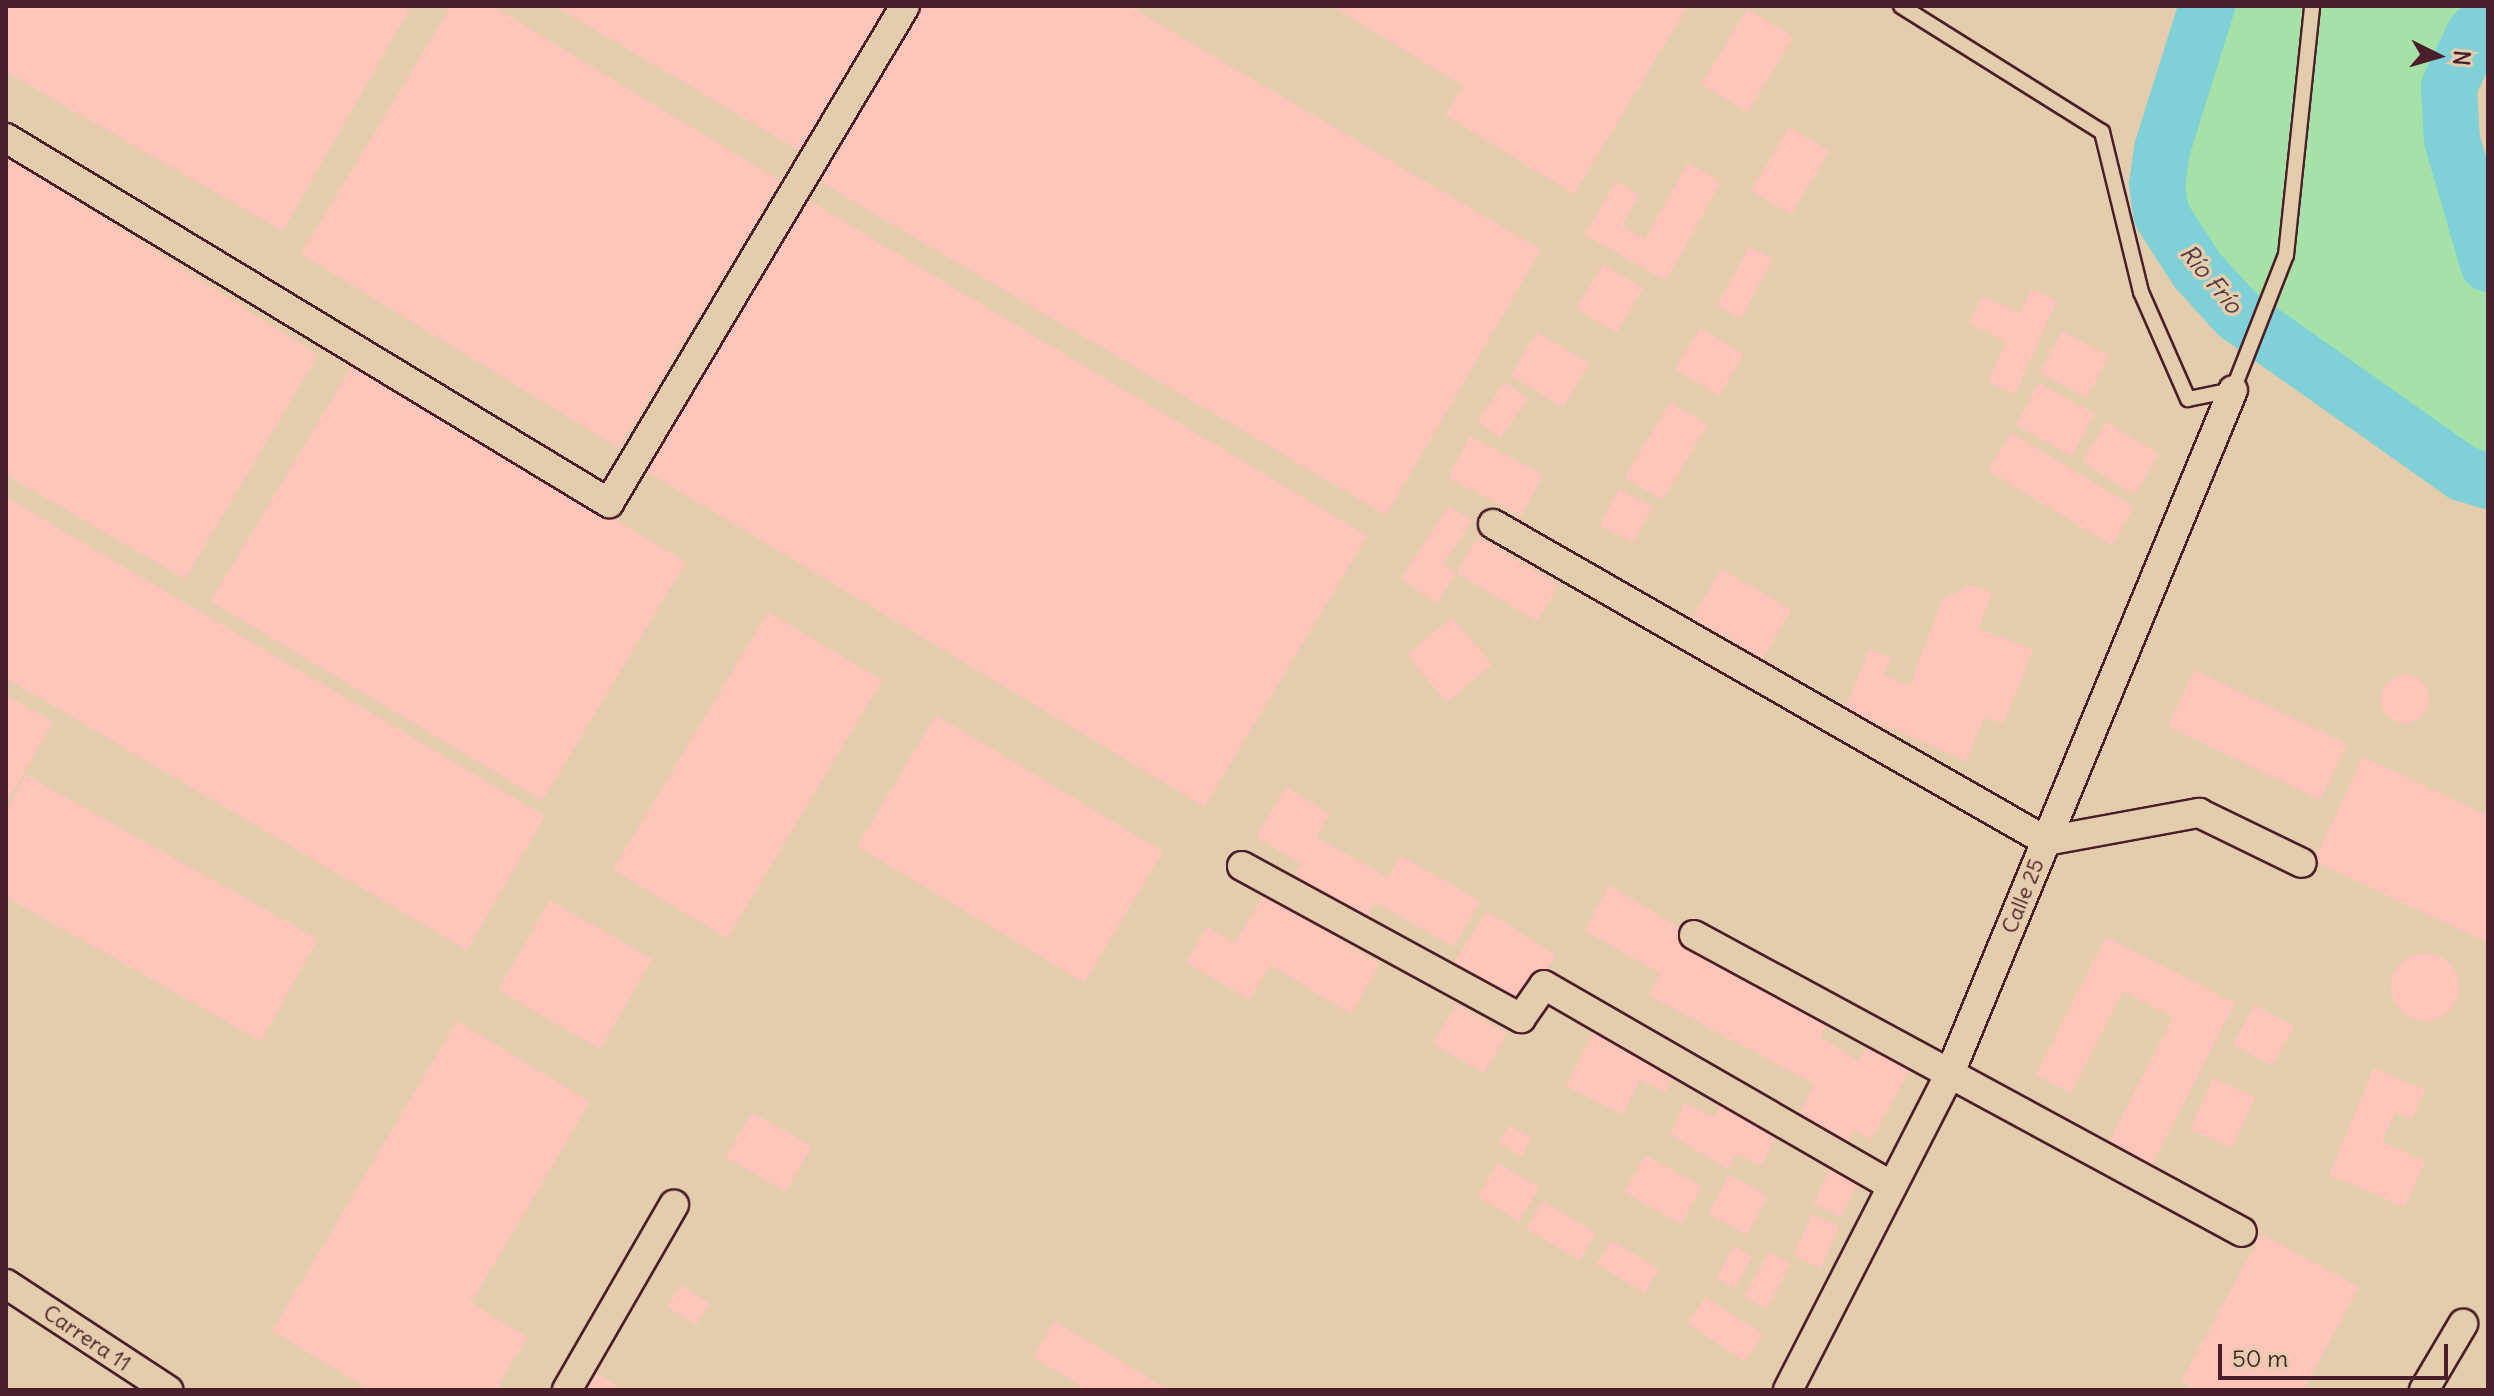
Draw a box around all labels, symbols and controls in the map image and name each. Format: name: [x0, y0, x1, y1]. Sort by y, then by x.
north arrow: [2398, 16, 2478, 96]
text: N: [2447, 49, 2477, 67]
water label: Río Frío: [2174, 239, 2248, 319]
street label: Calle 25: [1996, 855, 2050, 937]
street label: Carrera 11: [38, 1299, 136, 1377]
scale bar: [2222, 1328, 2452, 1378]
text: 50 m: [2232, 1343, 2288, 1373]

